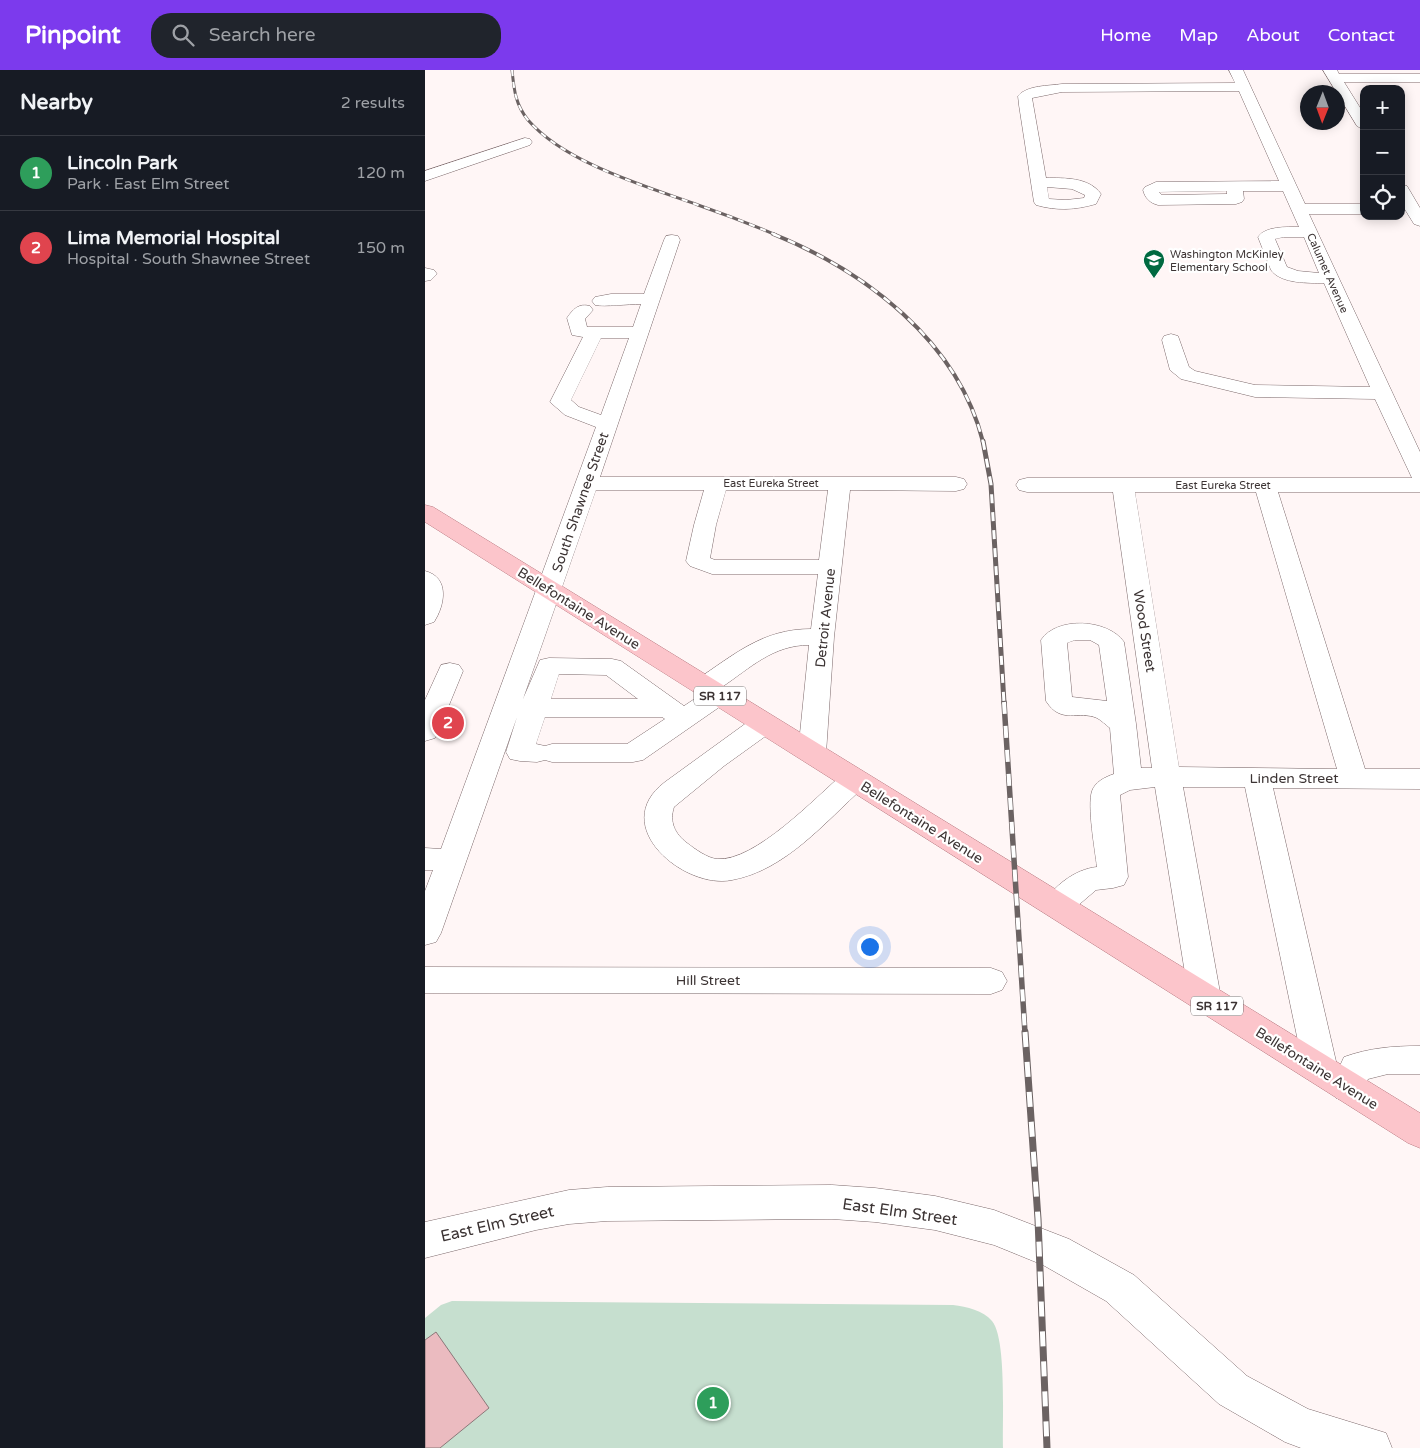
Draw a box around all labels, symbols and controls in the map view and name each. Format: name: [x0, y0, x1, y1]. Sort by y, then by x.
search box: [151, 13, 501, 58]
text: Pinpoint: [25, 21, 121, 50]
icon: search: [169, 21, 197, 49]
text: Search here: [209, 24, 316, 46]
text: Home: [1100, 24, 1151, 46]
text: Map: [1179, 24, 1218, 46]
text: About: [1246, 24, 1300, 46]
text: Contact: [1328, 24, 1395, 46]
north arrow: [1300, 85, 1345, 130]
map controls: [1360, 85, 1405, 220]
button: +: [1360, 85, 1405, 130]
text: Nearby: [20, 90, 93, 115]
text: 2 results: [341, 93, 405, 113]
button: −: [1360, 130, 1405, 175]
text: Lincoln Park: [67, 152, 178, 174]
text: 1: [31, 163, 41, 183]
text: 120 m: [356, 163, 405, 183]
text: Park · East Elm Street: [67, 174, 229, 194]
button: locate: [1360, 175, 1405, 220]
text: Lima Memorial Hospital: [67, 227, 280, 249]
street label: Calumet Avenue: [1304, 231, 1351, 315]
text: 2: [31, 238, 41, 258]
text: 150 m: [356, 238, 405, 258]
school or university icon: Washington McKinley Elementary School: [1142, 248, 1166, 279]
place label: Washington McKinley Elementary School: [1170, 248, 1284, 274]
text: Hospital · South Shawnee Street: [67, 249, 310, 269]
street label: South Shawnee Street: [548, 429, 613, 574]
street label: East Eureka Street: [723, 477, 819, 490]
street label: East Eureka Street: [1175, 479, 1271, 492]
street label: Bellefontaine Avenue: [514, 564, 643, 653]
street label: Detroit Avenue: [812, 567, 839, 669]
street label: Wood Street: [1130, 589, 1159, 674]
road number: SR 117: [694, 686, 746, 706]
pin: 2: [432, 704, 464, 742]
street label: Linden Street: [1249, 770, 1339, 787]
street label: Bellefontaine Avenue: [857, 778, 986, 867]
your location: [857, 934, 883, 960]
street label: Hill Street: [676, 972, 741, 989]
road number: SR 117: [1191, 996, 1243, 1016]
street label: Bellefontaine Avenue: [1252, 1024, 1381, 1113]
street label: East Elm Street: [841, 1194, 959, 1230]
street label: East Elm Street: [439, 1201, 556, 1247]
pin: 1: [697, 1384, 729, 1422]

